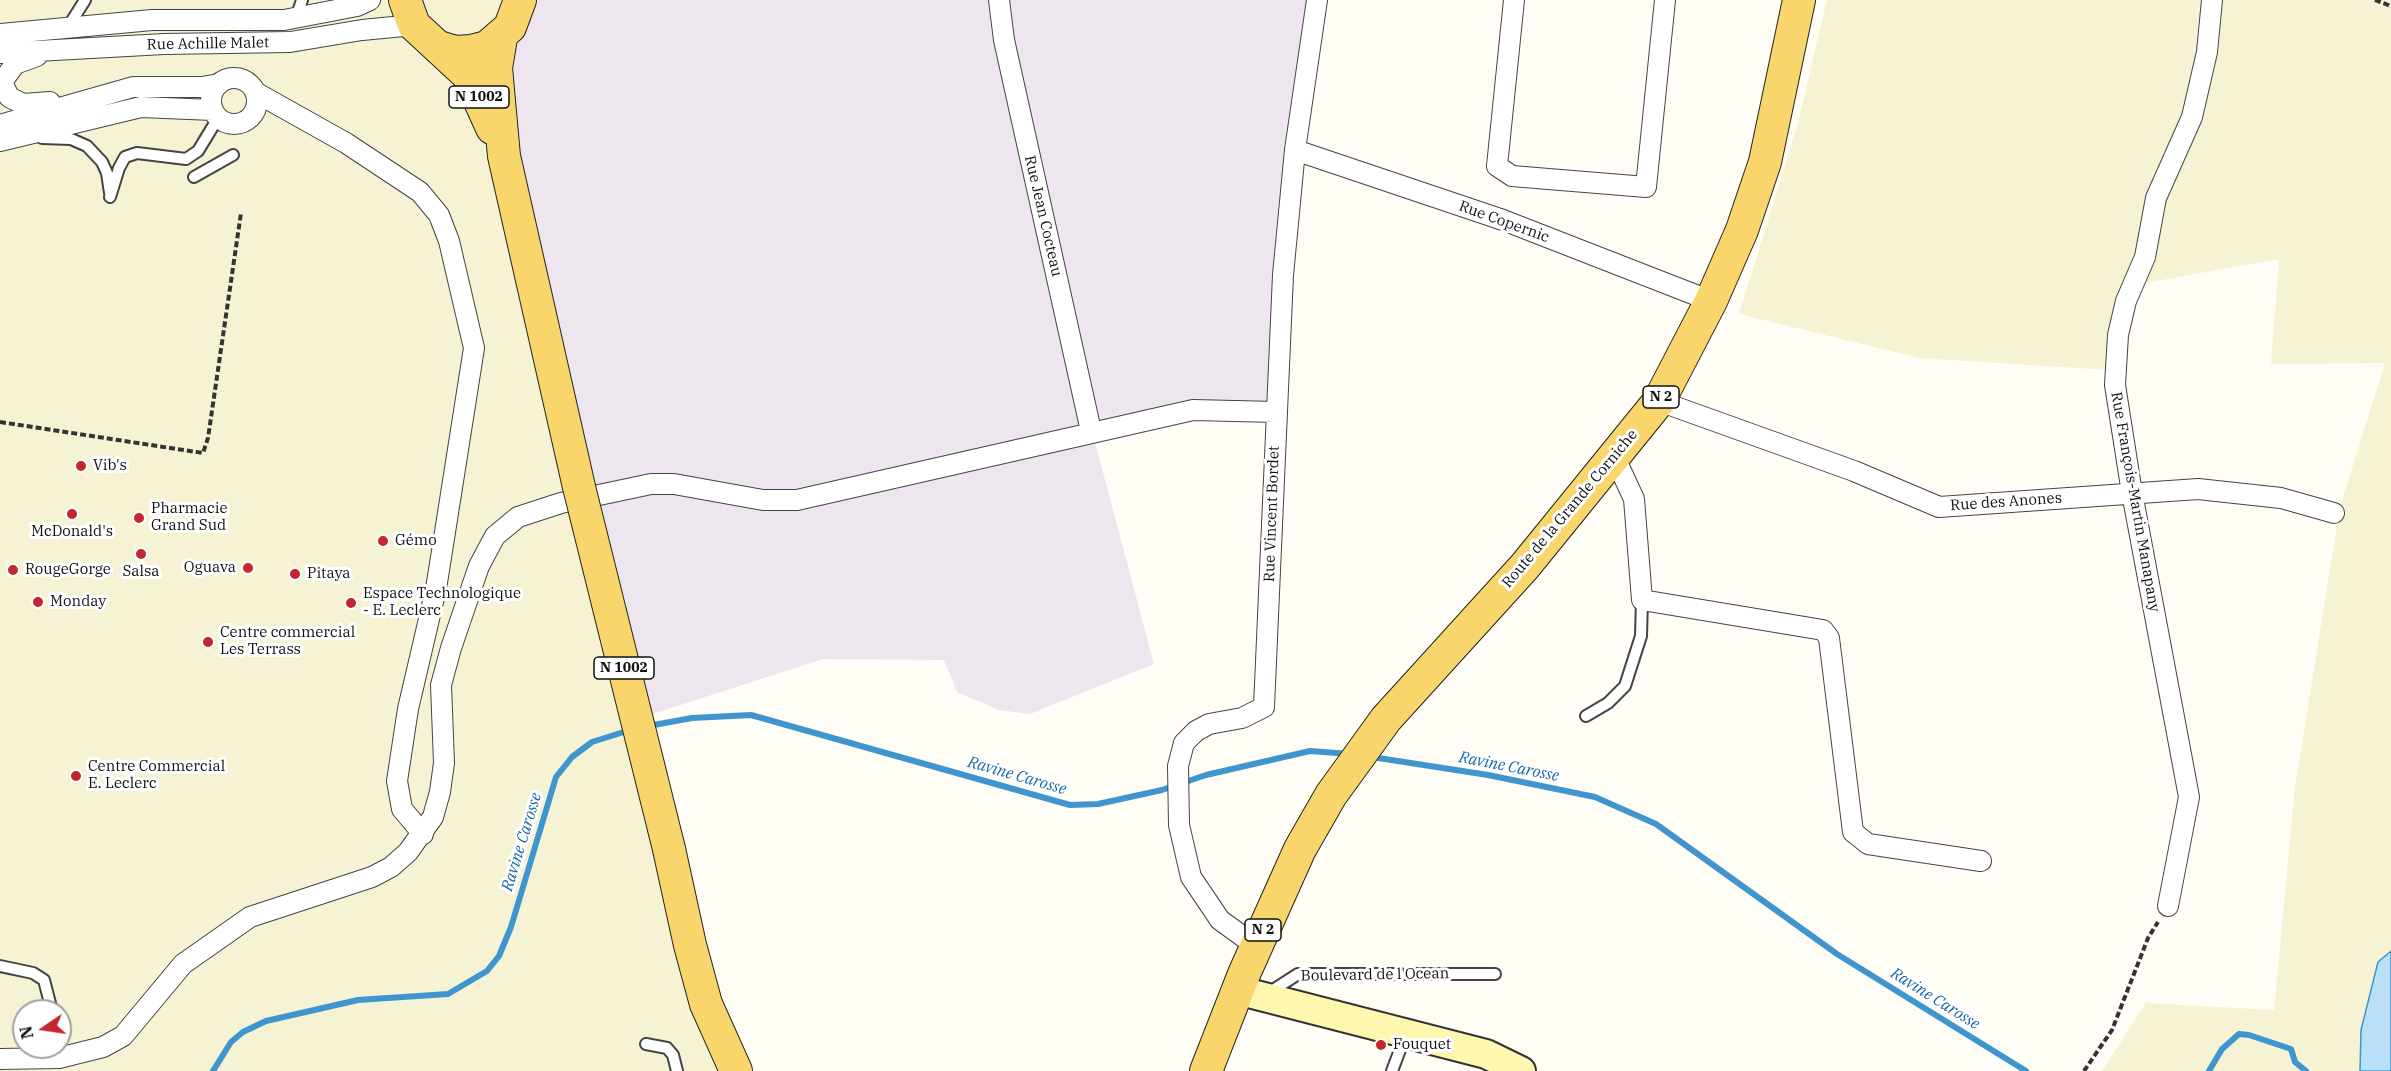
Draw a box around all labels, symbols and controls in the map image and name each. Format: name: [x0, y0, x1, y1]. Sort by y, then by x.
street label: Rue Achille Malet: [147, 34, 269, 54]
road number: N 1002: [449, 86, 509, 108]
street label: Rue Jean Cocteau: [1020, 154, 1066, 278]
street label: Rue Copernic: [1456, 197, 1552, 247]
road number: N 2: [1643, 386, 1679, 408]
street label: Rue François-Martin Manapany: [2107, 391, 2163, 613]
street label: Route de la Grande Corniche: [1498, 426, 1642, 592]
street label: Rue Vincent Bordet: [1261, 446, 1283, 582]
place label: Vib's: [93, 457, 127, 475]
marker: Vib's: [74, 459, 88, 473]
street label: Rue des Anones: [1949, 489, 2063, 515]
place label: Pharmacie Grand Sud: [151, 500, 228, 535]
marker: McDonald's: [65, 507, 79, 521]
marker: Pharmacie Grand Sud: [132, 511, 146, 525]
place label: McDonald's: [31, 523, 113, 541]
place label: Gémo: [395, 532, 437, 550]
marker: Gémo: [376, 534, 390, 548]
marker: Salsa: [134, 547, 148, 561]
place label: Oguava: [184, 559, 236, 577]
place label: RougeGorge: [25, 561, 111, 579]
marker: Oguava: [241, 561, 255, 575]
marker: RougeGorge: [6, 563, 20, 577]
place label: Salsa: [122, 563, 160, 581]
place label: Pitaya: [307, 565, 350, 583]
marker: Pitaya: [288, 567, 302, 581]
place label: Espace Technologique - E. Leclerc: [363, 585, 521, 620]
place label: Monday: [50, 593, 106, 611]
marker: Monday: [31, 595, 45, 609]
marker: Espace Technologique - E. Leclerc: [344, 596, 358, 610]
place label: Centre commercial Les Terrass: [220, 624, 355, 659]
marker: Centre commercial Les Terrass: [201, 635, 215, 649]
road number: N 1002: [594, 657, 654, 679]
water label: Ravine Carosse: [1457, 748, 1561, 786]
water label: Ravine Carosse: [965, 753, 1069, 799]
place label: Centre Commercial E. Leclerc: [88, 758, 225, 793]
marker: Centre Commercial E. Leclerc: [69, 769, 83, 783]
water label: Ravine Carosse: [498, 791, 546, 893]
road number: N 2: [1245, 919, 1281, 941]
water label: Ravine Carosse: [1887, 964, 1983, 1034]
street label: Boulevard de l'Ocean: [1301, 965, 1449, 985]
north arrow: [12, 999, 72, 1059]
text: N: [15, 1024, 38, 1041]
place label: Fouquet: [1393, 1036, 1451, 1054]
marker: Fouquet: [1374, 1038, 1388, 1052]

